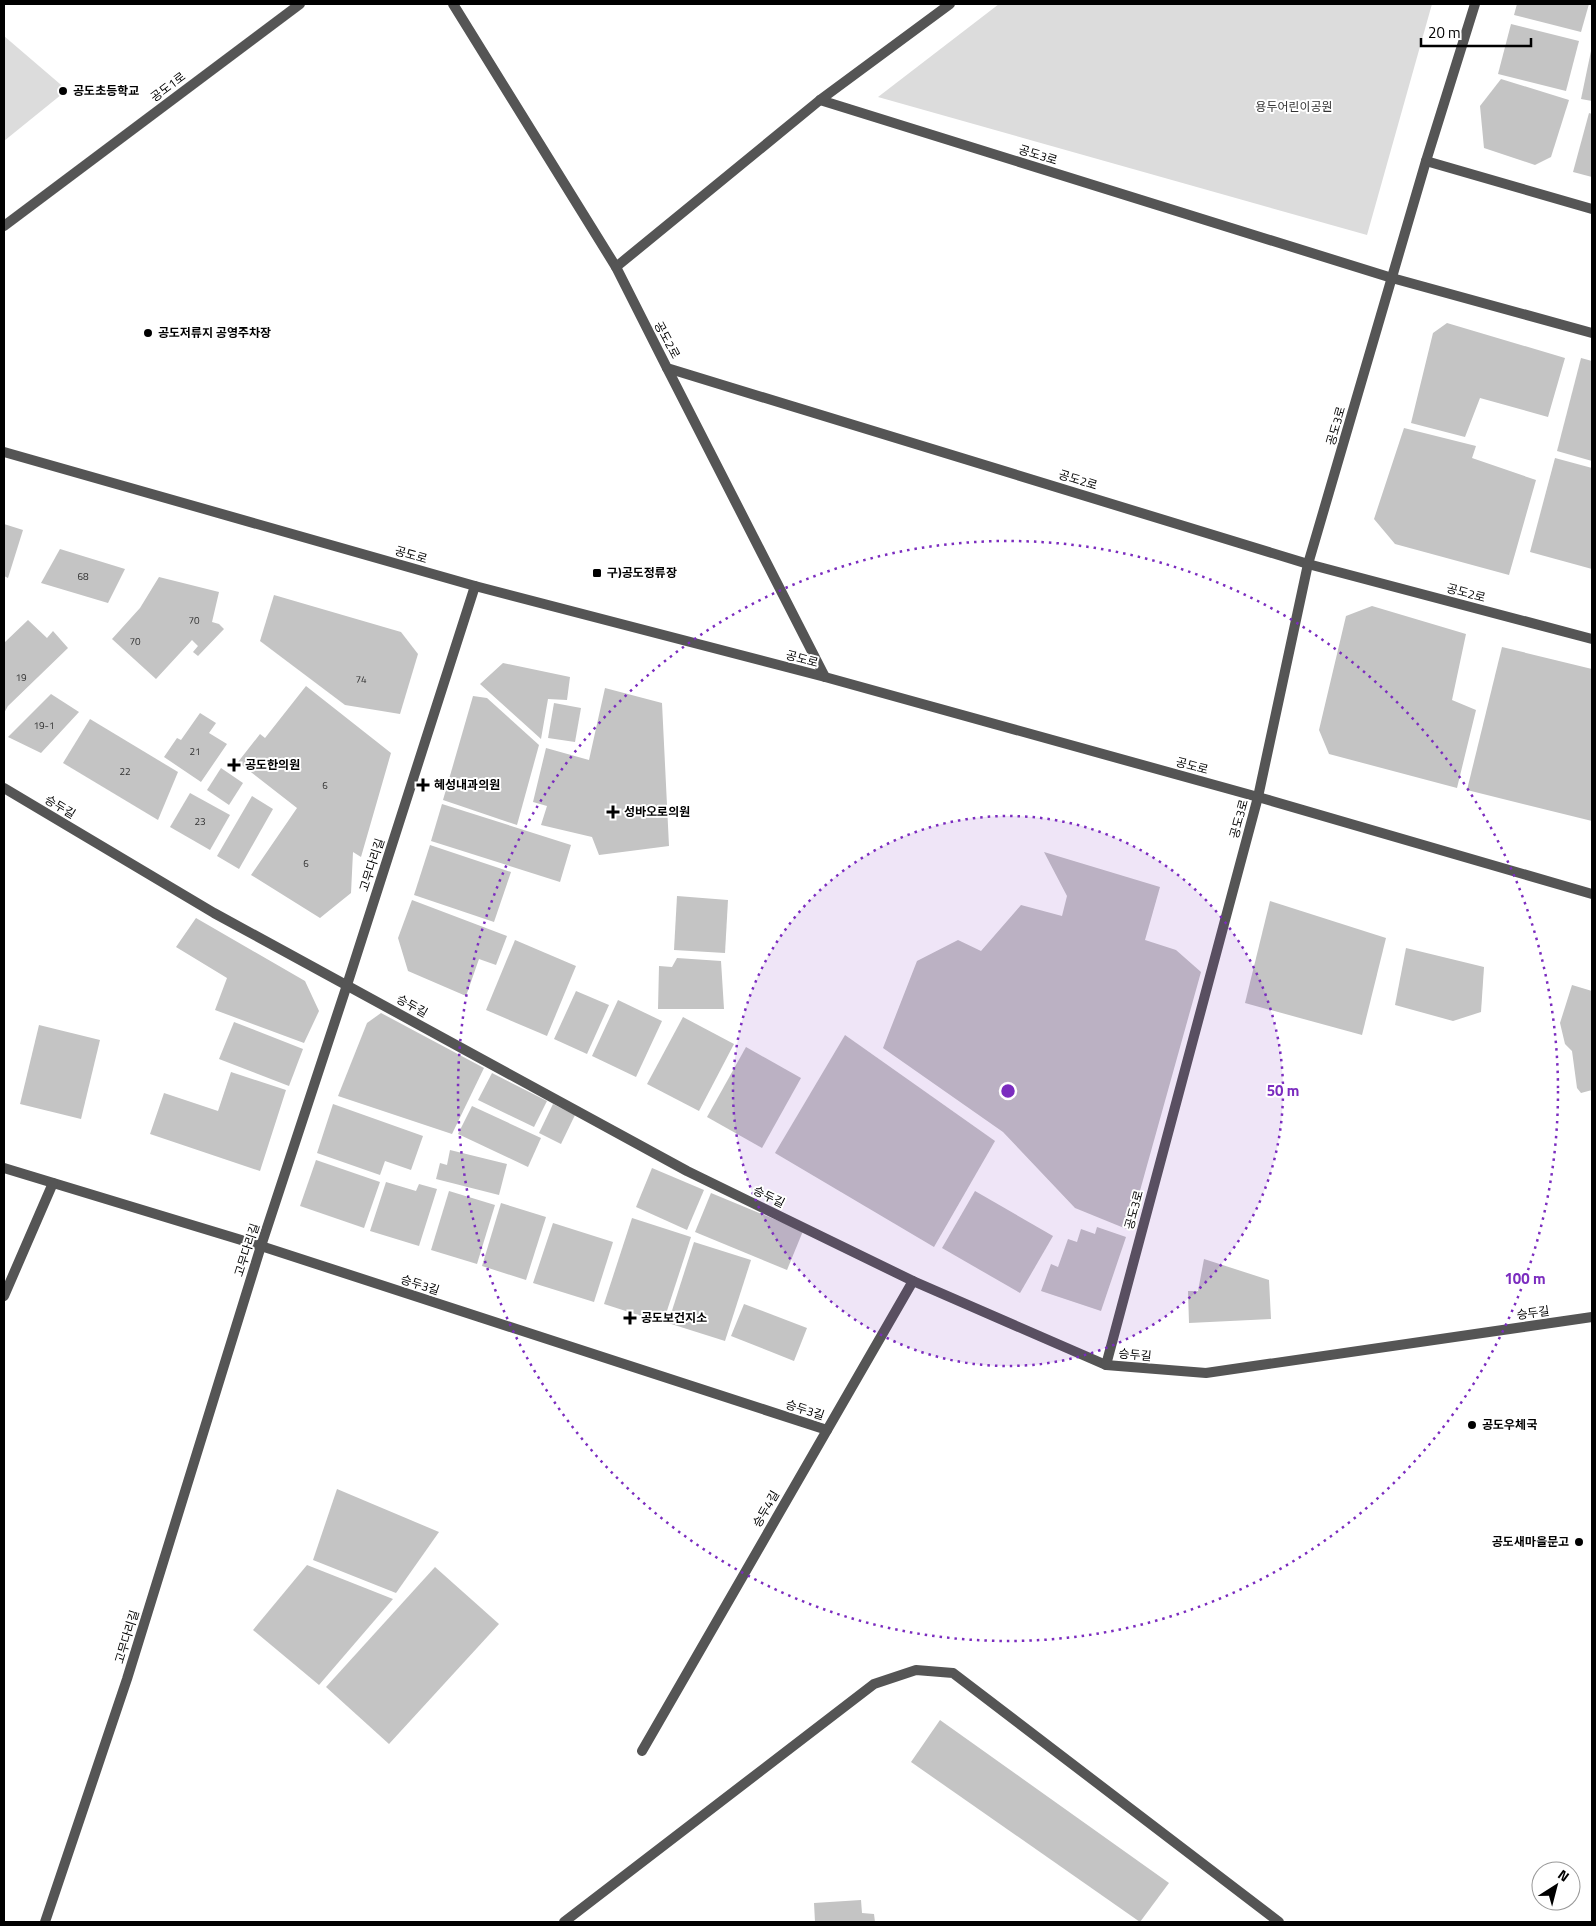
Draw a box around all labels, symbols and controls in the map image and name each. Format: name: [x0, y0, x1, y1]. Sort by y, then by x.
scale bar: [1421, 15, 1531, 47]
text: 20 m: [1428, 21, 1461, 44]
street label: 공도1로: [146, 67, 189, 106]
place label: 공도초등학교: [73, 81, 139, 100]
marker: 공도초등학교: [57, 85, 69, 97]
park label: 용두어린이공원: [1255, 97, 1333, 116]
street label: 공도3로: [1016, 140, 1060, 169]
street label: 공도2로: [650, 318, 685, 362]
place label: 공도저류지 공영주차장: [158, 323, 271, 342]
marker: 공도저류지 공영주차장: [142, 327, 154, 339]
street label: 공도3로: [1321, 404, 1350, 448]
street label: 공도2로: [1056, 465, 1100, 494]
street label: 공도로: [393, 541, 430, 568]
place label: 구)공도정류장: [607, 563, 677, 582]
marker: 구)공도정류장: [591, 567, 603, 579]
house number: 68: [77, 569, 89, 584]
street label: 공도2로: [1444, 578, 1488, 607]
house number: 70: [188, 613, 200, 628]
house number: 70: [129, 634, 141, 649]
street label: 공도로: [784, 645, 821, 672]
house number: 19: [15, 670, 27, 685]
house number: 74: [355, 672, 367, 687]
house number: 19-1: [33, 718, 55, 733]
house number: 21: [189, 744, 201, 759]
street label: 공도로: [1174, 752, 1211, 779]
place label: 공도한의원: [245, 755, 300, 774]
marker: 공도한의원: [227, 758, 241, 772]
house number: 22: [119, 764, 131, 779]
place label: 혜성내과의원: [434, 775, 500, 794]
house number: 6: [322, 778, 328, 793]
marker: 혜성내과의원: [416, 778, 430, 792]
street label: 승두길: [41, 790, 79, 823]
street label: 공도3로: [1224, 797, 1253, 841]
place label: 성바오로의원: [624, 802, 690, 821]
marker: 성바오로의원: [606, 805, 620, 819]
house number: 23: [194, 814, 206, 829]
street label: 고무다리길: [354, 836, 389, 894]
house number: 6: [303, 856, 309, 871]
street label: 승두길: [393, 989, 431, 1022]
text: 50 m: [1267, 1079, 1299, 1102]
centre of rings: [999, 1082, 1017, 1100]
street label: 승두길: [750, 1181, 788, 1212]
street label: 공도3로: [1119, 1188, 1148, 1232]
street label: 고무다리길: [229, 1221, 264, 1279]
text: 100 m: [1504, 1267, 1546, 1290]
street label: 승두3길: [398, 1269, 442, 1300]
street label: 승두길: [1515, 1301, 1551, 1324]
place label: 공도보건지소: [641, 1308, 707, 1327]
marker: 공도보건지소: [623, 1311, 637, 1325]
street label: 승두길: [1118, 1344, 1152, 1365]
street label: 승두3길: [783, 1394, 827, 1425]
place label: 공도우체국: [1482, 1415, 1537, 1434]
marker: 공도우체국: [1466, 1419, 1478, 1431]
street label: 승두4길: [747, 1487, 784, 1531]
place label: 공도새마을문고: [1492, 1532, 1569, 1551]
marker: 공도새마을문고: [1573, 1536, 1585, 1548]
street label: 고무다리길: [109, 1608, 144, 1666]
north arrow: [1531, 1861, 1581, 1911]
text: N: [1554, 1864, 1574, 1886]

